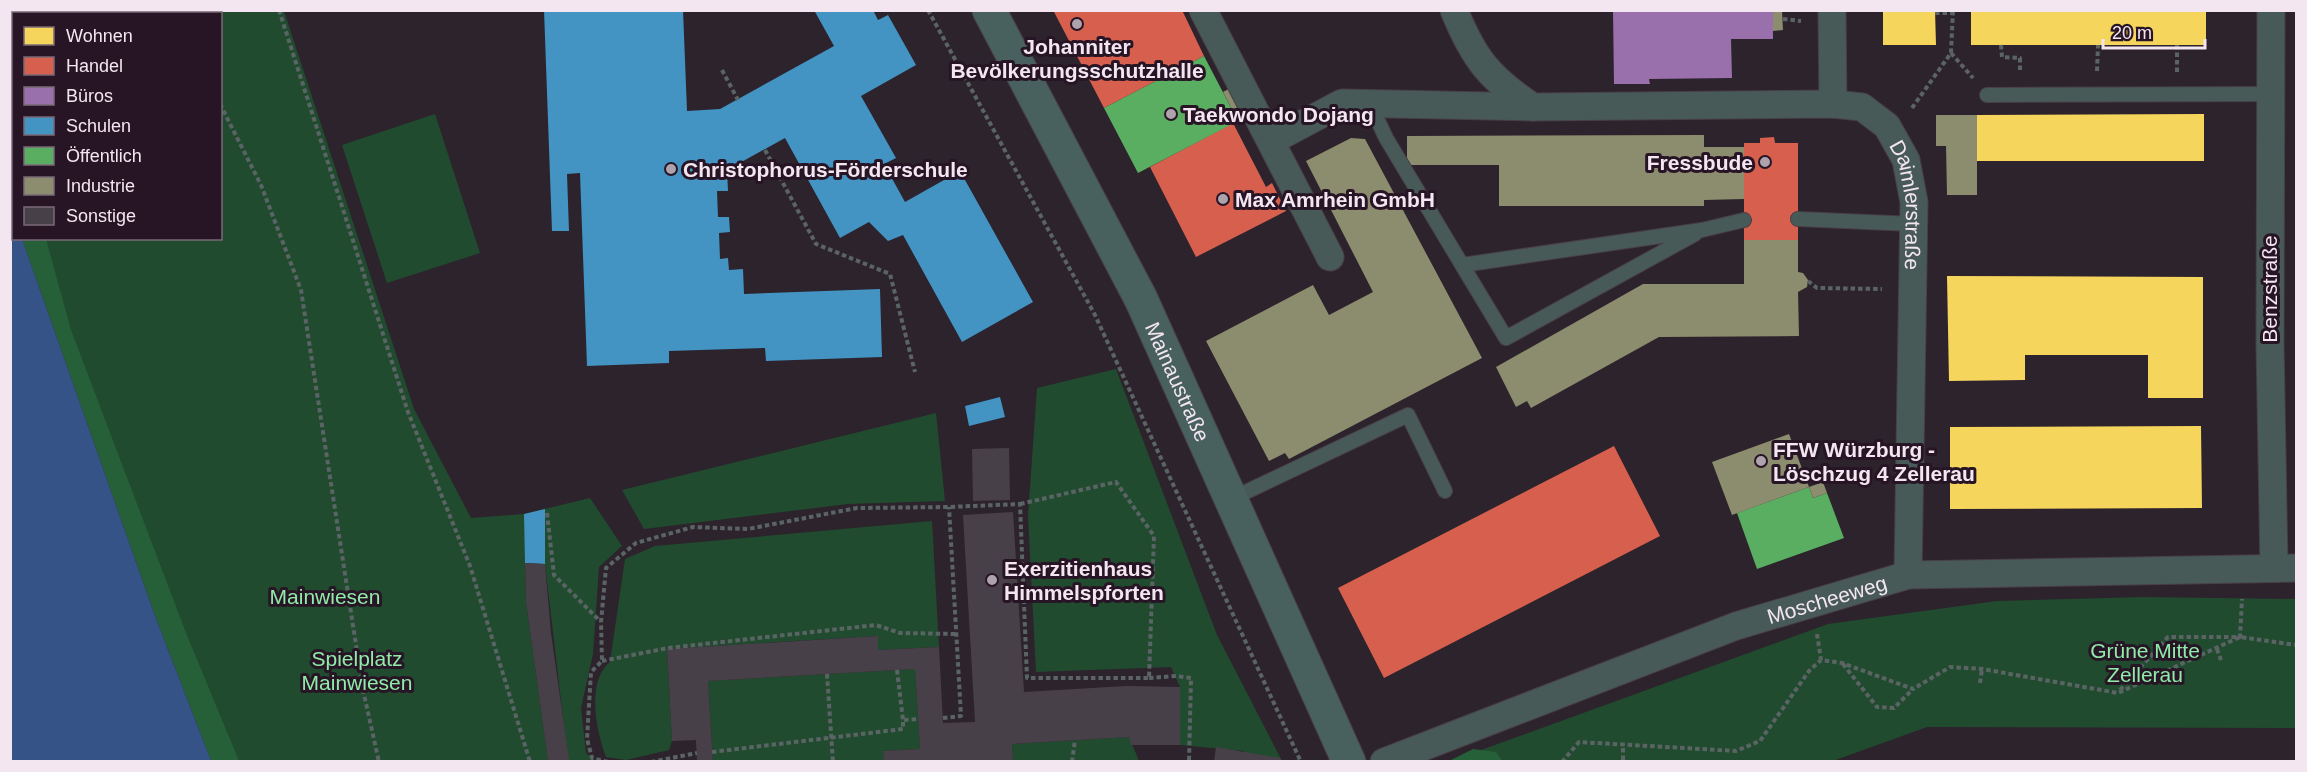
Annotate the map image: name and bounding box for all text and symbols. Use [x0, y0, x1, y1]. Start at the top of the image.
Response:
legend [12, 12, 222, 240]
scale bar [2103, 12, 2205, 50]
marker: Johanniter Bevölkerungsschutzhalle [1070, 17, 1084, 31]
text: 20 m [2112, 23, 2152, 43]
text: Wohnen [66, 26, 133, 46]
place label: Johanniter Bevölkerungsschutzhalle [950, 35, 1204, 82]
text: Handel [66, 56, 123, 76]
text: Büros [66, 86, 113, 106]
place label: Taekwondo Dojang [1183, 103, 1374, 126]
marker: Taekwondo Dojang [1164, 107, 1178, 121]
text: Schulen [66, 116, 131, 136]
street label: Daimlerstraße [1886, 136, 1926, 270]
text: Öffentlich [66, 146, 142, 166]
place label: Fressbude [1647, 151, 1753, 174]
marker: Fressbude [1758, 155, 1772, 169]
place label: Christophorus-Förderschule [683, 158, 968, 181]
marker: Christophorus-Förderschule [664, 162, 678, 176]
text: Industrie [66, 176, 135, 196]
place label: Max Amrhein GmbH [1235, 188, 1435, 211]
marker: Max Amrhein GmbH [1216, 192, 1230, 206]
text: Sonstige [66, 206, 136, 226]
street label: Benzstraße [2258, 235, 2281, 343]
street label: Mainaustraße [1141, 318, 1215, 445]
place label: FFW Würzburg - Löschzug 4 Zellerau [1773, 438, 1975, 485]
marker: FFW Würzburg - Löschzug 4 Zellerau [1754, 454, 1768, 468]
place label: Exerzitienhaus Himmelspforten [1004, 557, 1164, 604]
street label: Moscheeweg [1764, 570, 1889, 628]
marker: Exerzitienhaus Himmelspforten [985, 573, 999, 587]
park label: Mainwiesen [270, 585, 380, 608]
park label: Grüne Mitte Zellerau [2090, 639, 2200, 686]
park label: Spielplatz Mainwiesen [302, 647, 412, 694]

